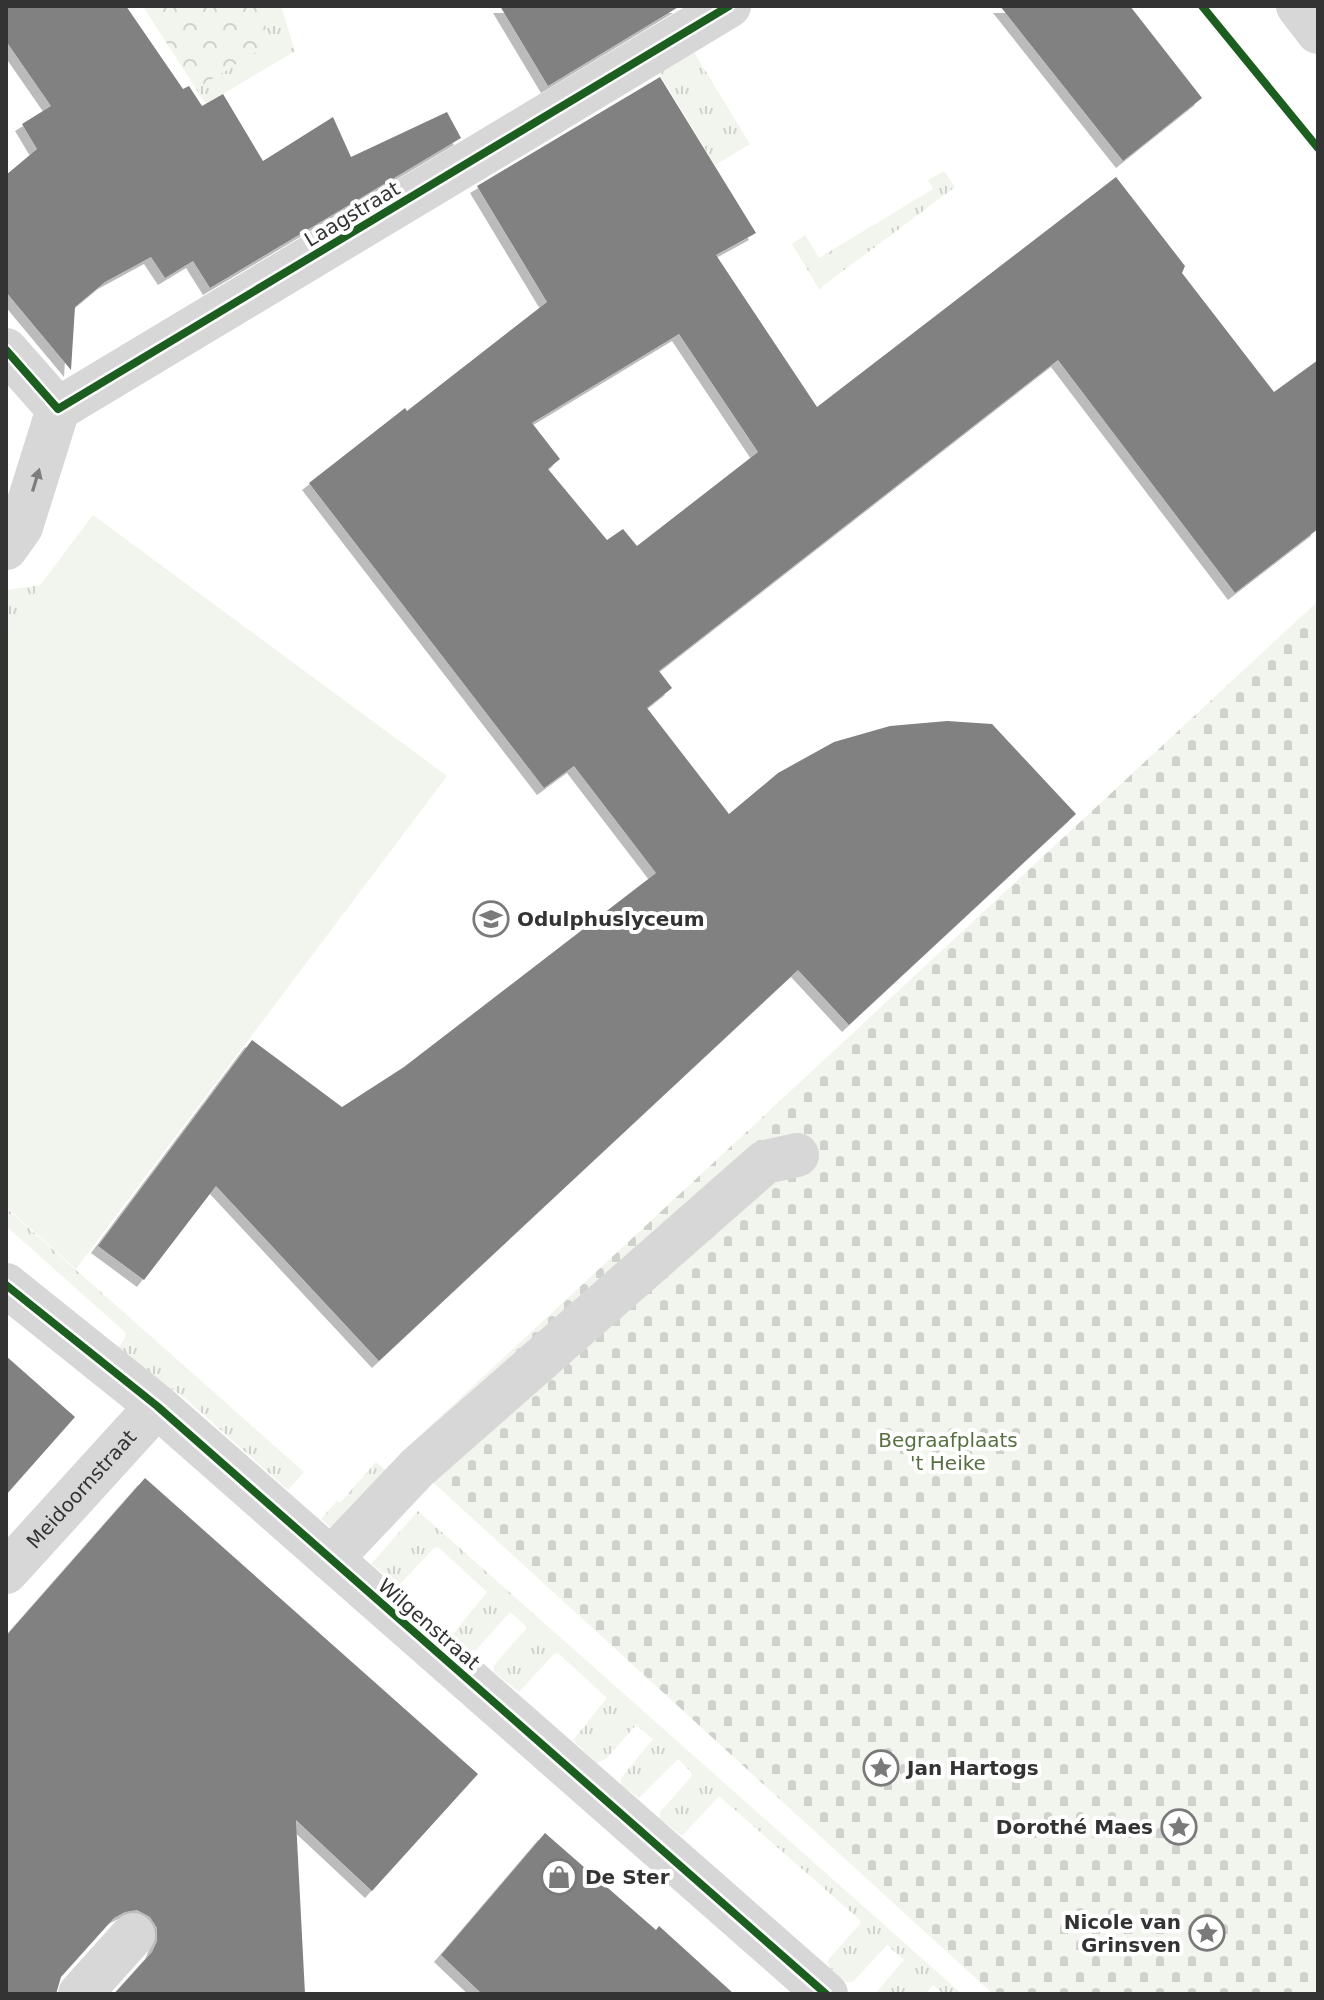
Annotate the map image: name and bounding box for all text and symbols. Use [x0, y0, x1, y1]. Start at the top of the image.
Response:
street label: Laagstraat [300, 176, 404, 252]
one-way arrow [30, 468, 43, 492]
school or university icon: Odulphuslyceum [472, 900, 510, 938]
place label: Odulphuslyceum [517, 907, 705, 931]
street label: Meidoornstraat [21, 1425, 141, 1553]
park label: Begraafplaats 't Heike [878, 1428, 1018, 1475]
street label: Wilgenstraat [373, 1573, 485, 1675]
place icon: Jan Hartogs [862, 1749, 900, 1787]
place label: Jan Hartogs [905, 1756, 1039, 1780]
place icon: Dorothé Maes [1160, 1808, 1198, 1846]
place label: Dorothé Maes [996, 1815, 1153, 1839]
shop icon: De Ster [540, 1858, 578, 1896]
place label: De Ster [585, 1865, 670, 1889]
place label: Nicole van Grinsven [1064, 1910, 1181, 1957]
place icon: Nicole van Grinsven [1188, 1914, 1226, 1952]

